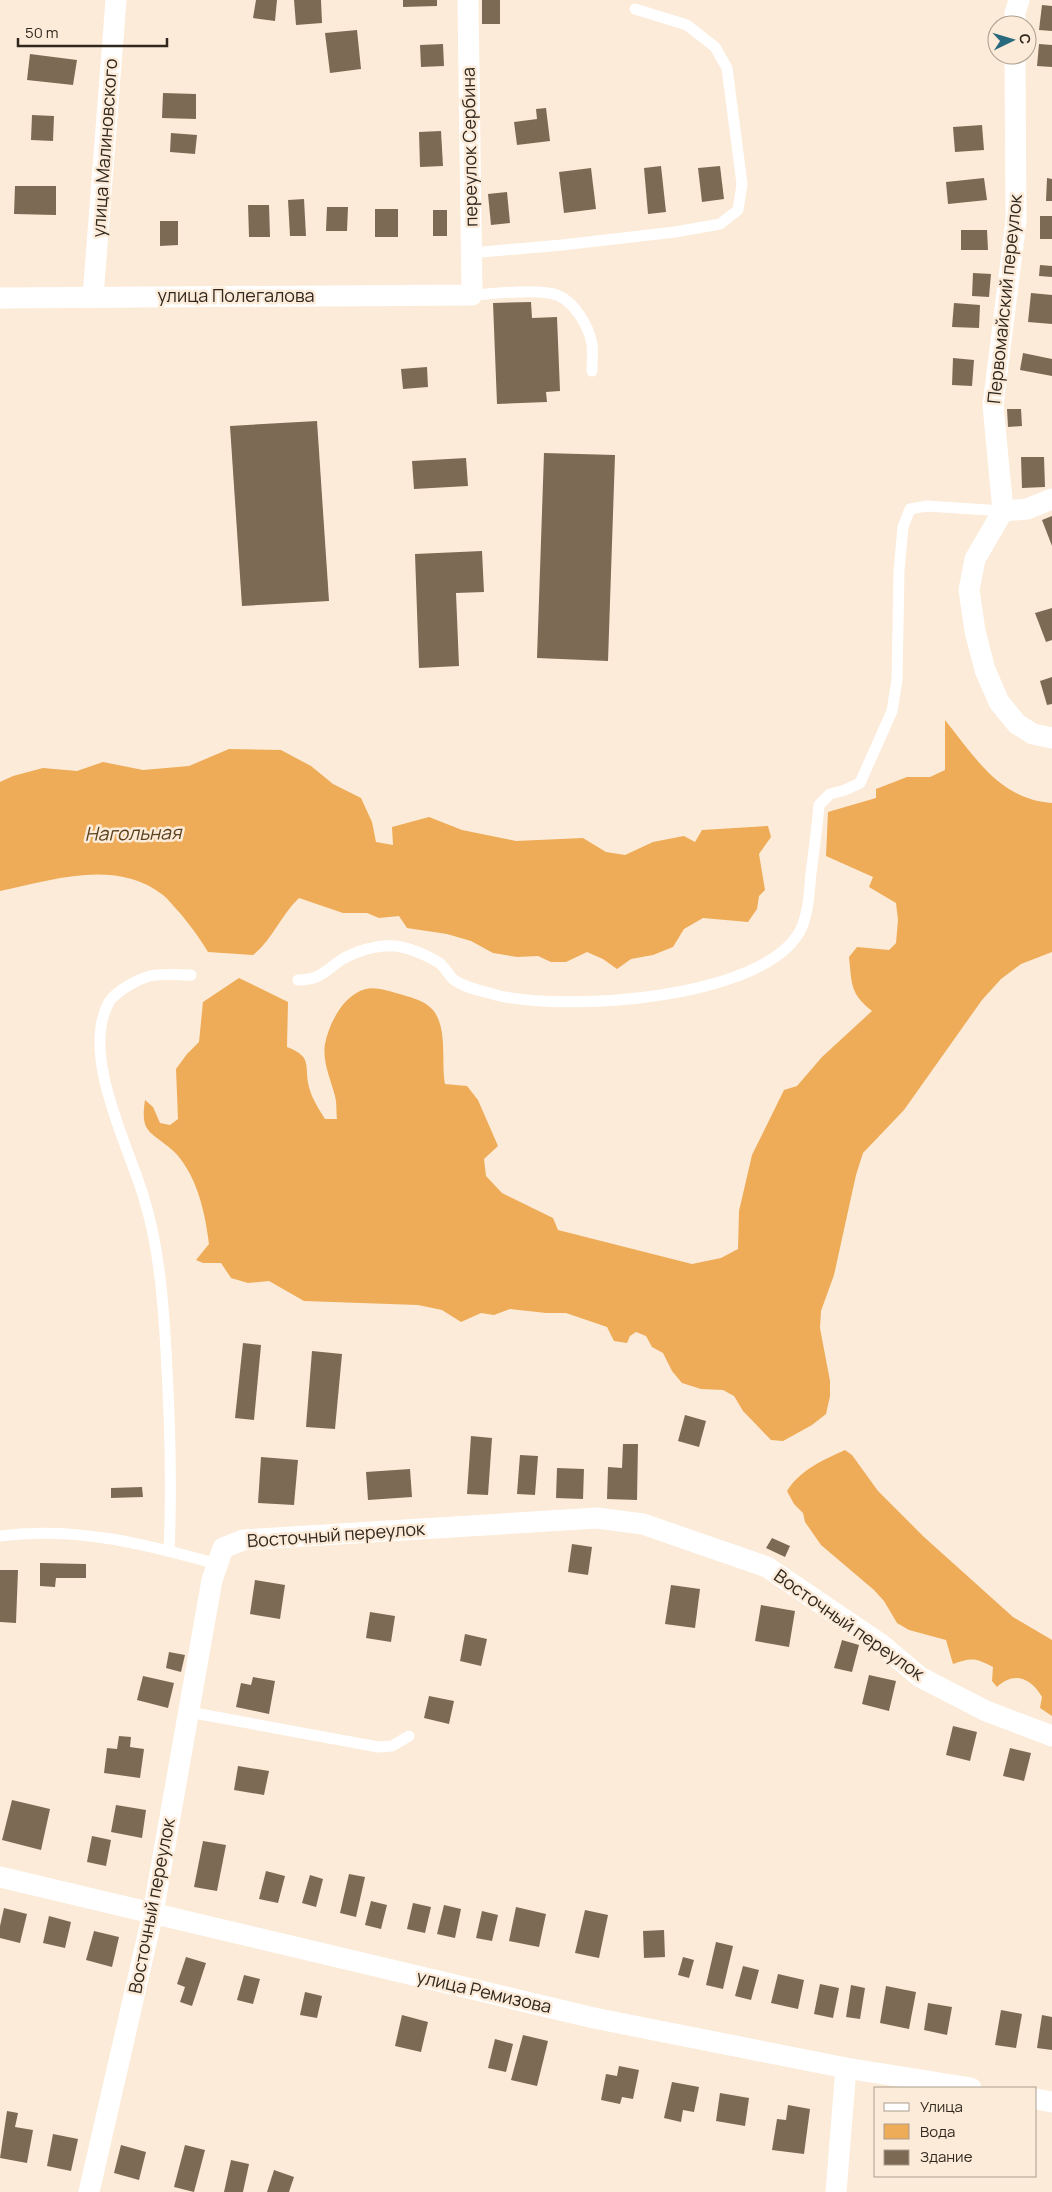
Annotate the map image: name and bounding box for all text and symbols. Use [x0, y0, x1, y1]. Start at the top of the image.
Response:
scale bar [18, 15, 166, 47]
north arrow [987, 15, 1037, 65]
text: 50 m [25, 22, 59, 43]
text: С [1016, 33, 1035, 45]
street label: улица Малиновского [86, 58, 122, 238]
street label: переулок Сербина [456, 67, 482, 227]
street label: Первомайский переулок [981, 192, 1027, 405]
street label: улица Полегалова [157, 283, 315, 307]
water label: Нагольная [85, 819, 183, 847]
street label: Восточный переулок [246, 1516, 427, 1552]
street label: Восточный переулок [770, 1563, 930, 1686]
street label: Восточный переулок [122, 1815, 180, 1996]
street label: улица Ремизова [414, 1964, 554, 2018]
legend [874, 2087, 1037, 2177]
text: Улица [920, 2096, 963, 2117]
text: Вода [920, 2121, 955, 2142]
text: Здание [920, 2146, 973, 2167]

